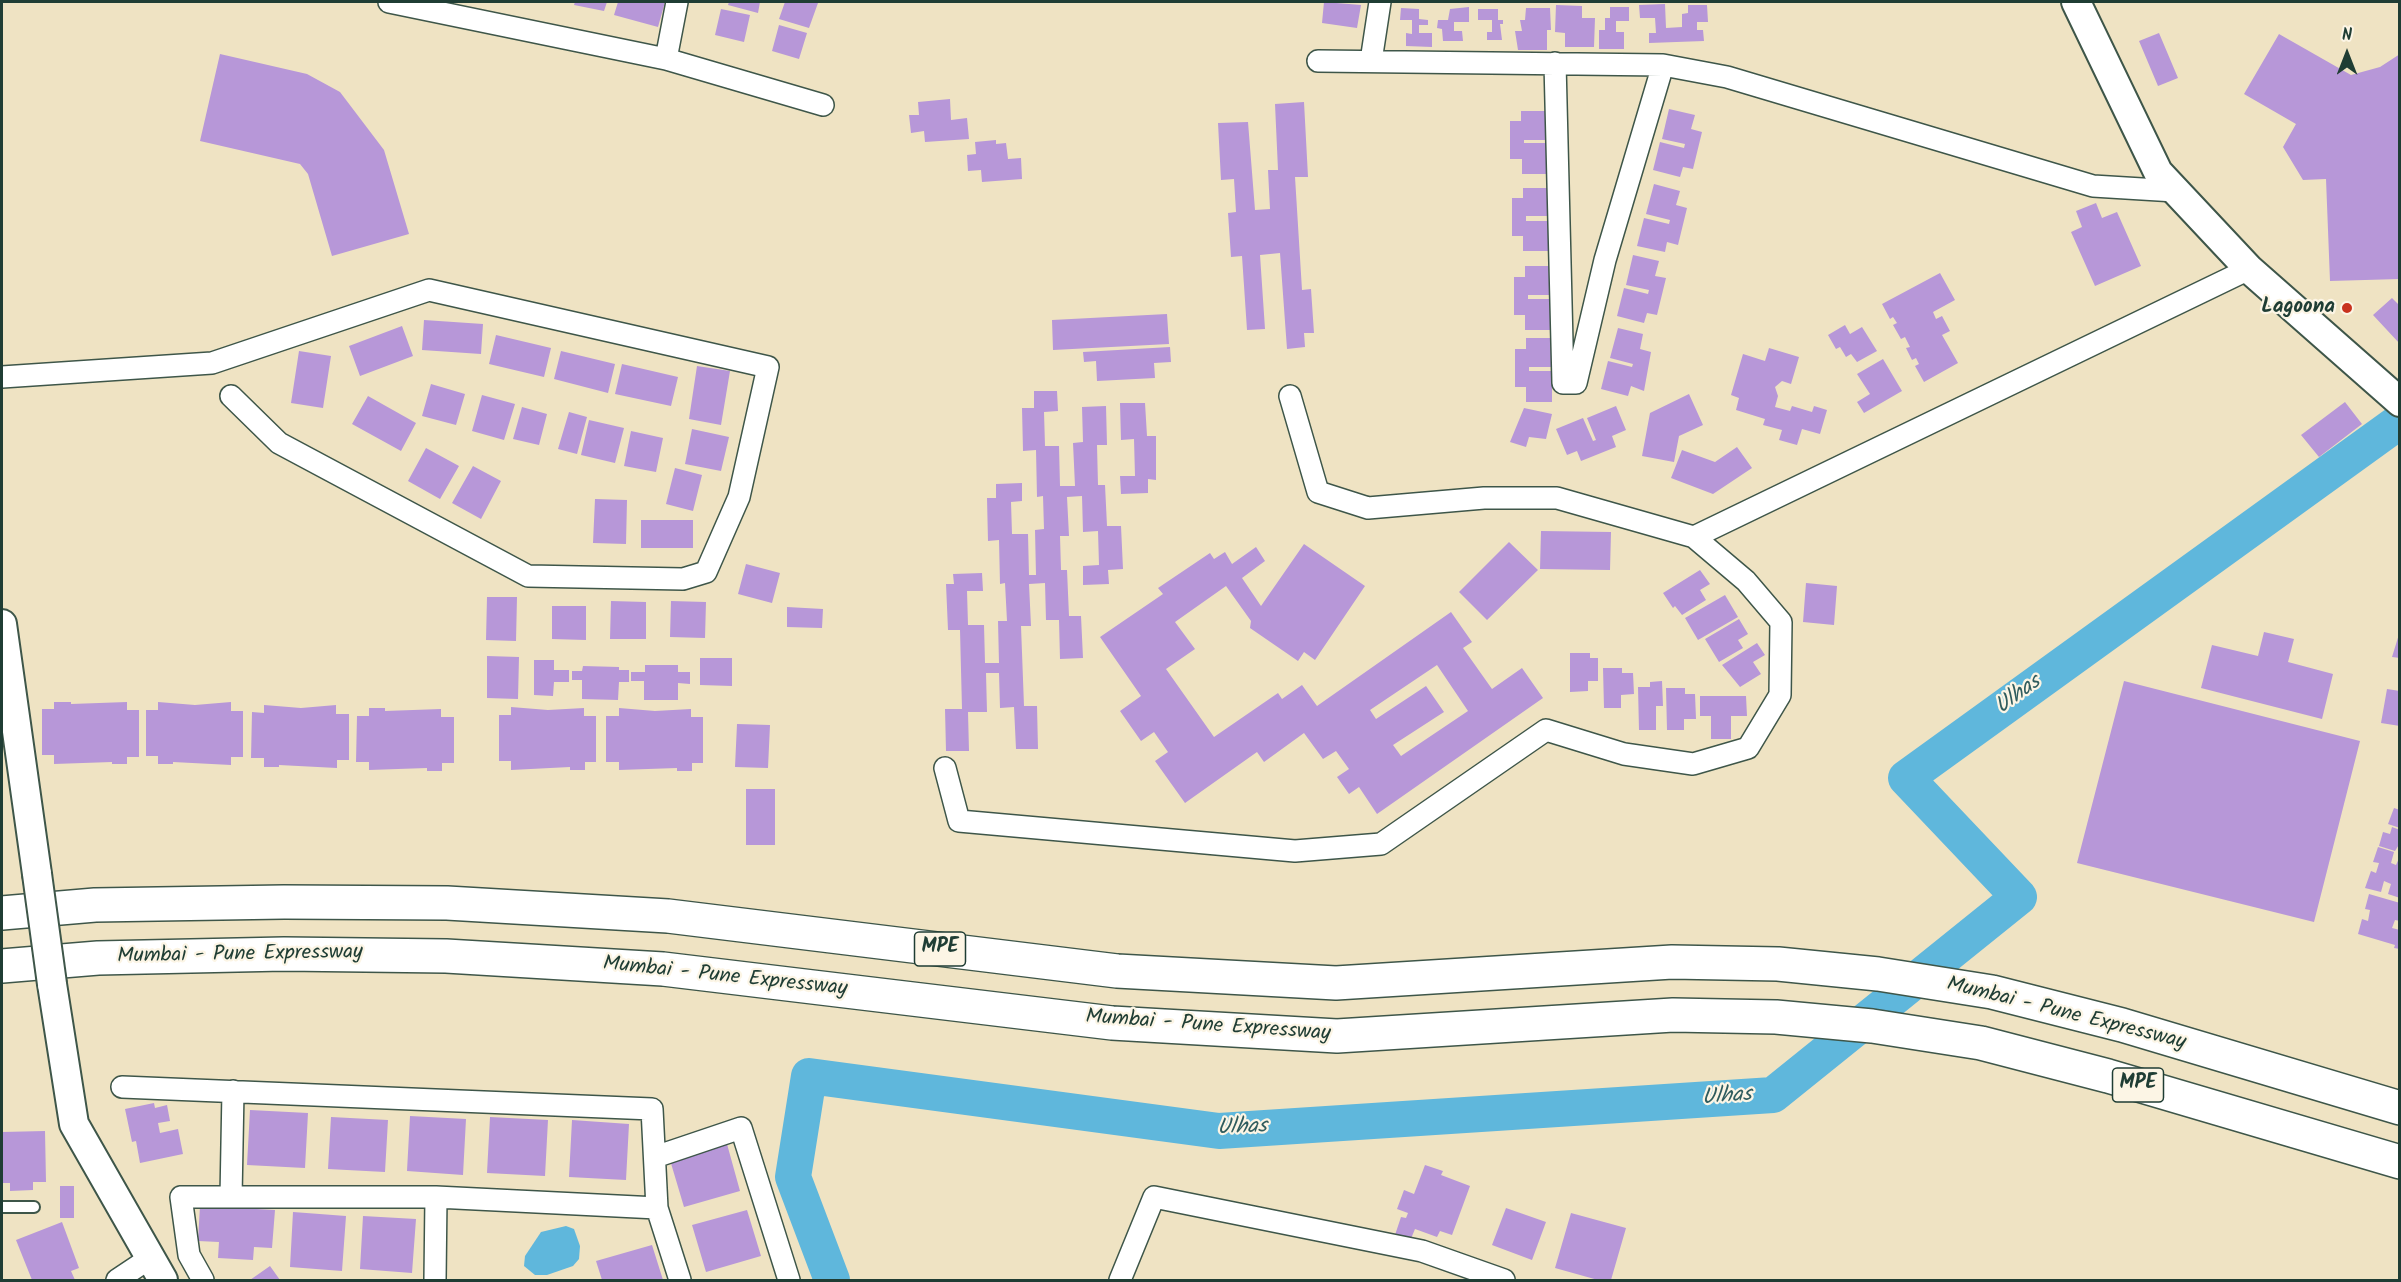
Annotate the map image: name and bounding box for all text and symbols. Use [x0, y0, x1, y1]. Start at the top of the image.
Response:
text: N [2342, 23, 2352, 48]
north arrow [2317, 24, 2377, 84]
place label: Lagoona [2261, 295, 2335, 321]
marker: Lagoona [2340, 301, 2354, 315]
water label: Ulhas [1991, 671, 2047, 721]
road number: MPE [914, 932, 966, 966]
street label: Mumbai - Pune Expressway [117, 941, 363, 971]
street label: Mumbai - Pune Expressway [601, 953, 849, 1003]
street label: Mumbai - Pune Expressway [1944, 973, 2188, 1057]
street label: Mumbai - Pune Expressway [1085, 1006, 1331, 1048]
road number: MPE [2112, 1068, 2164, 1102]
water label: Ulhas [1701, 1083, 1753, 1113]
water label: Ulhas [1217, 1115, 1267, 1143]

